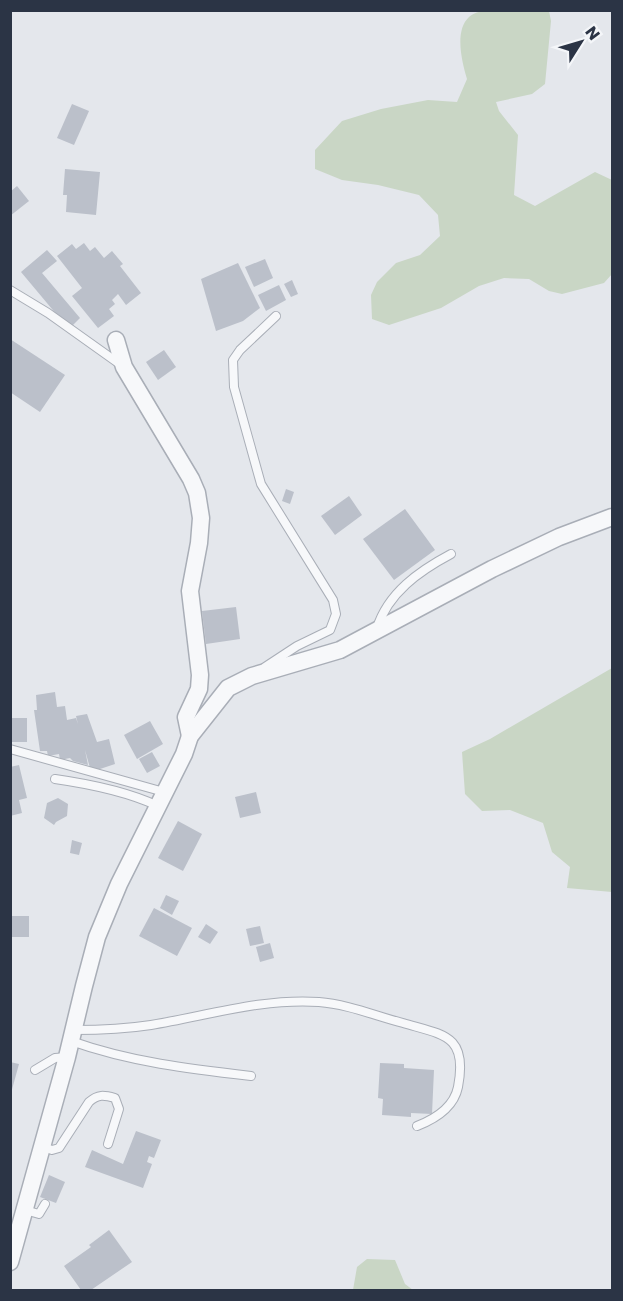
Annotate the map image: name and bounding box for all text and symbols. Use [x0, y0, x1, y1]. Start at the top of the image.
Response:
north arrow [551, 12, 611, 72]
text: N [580, 22, 605, 45]

